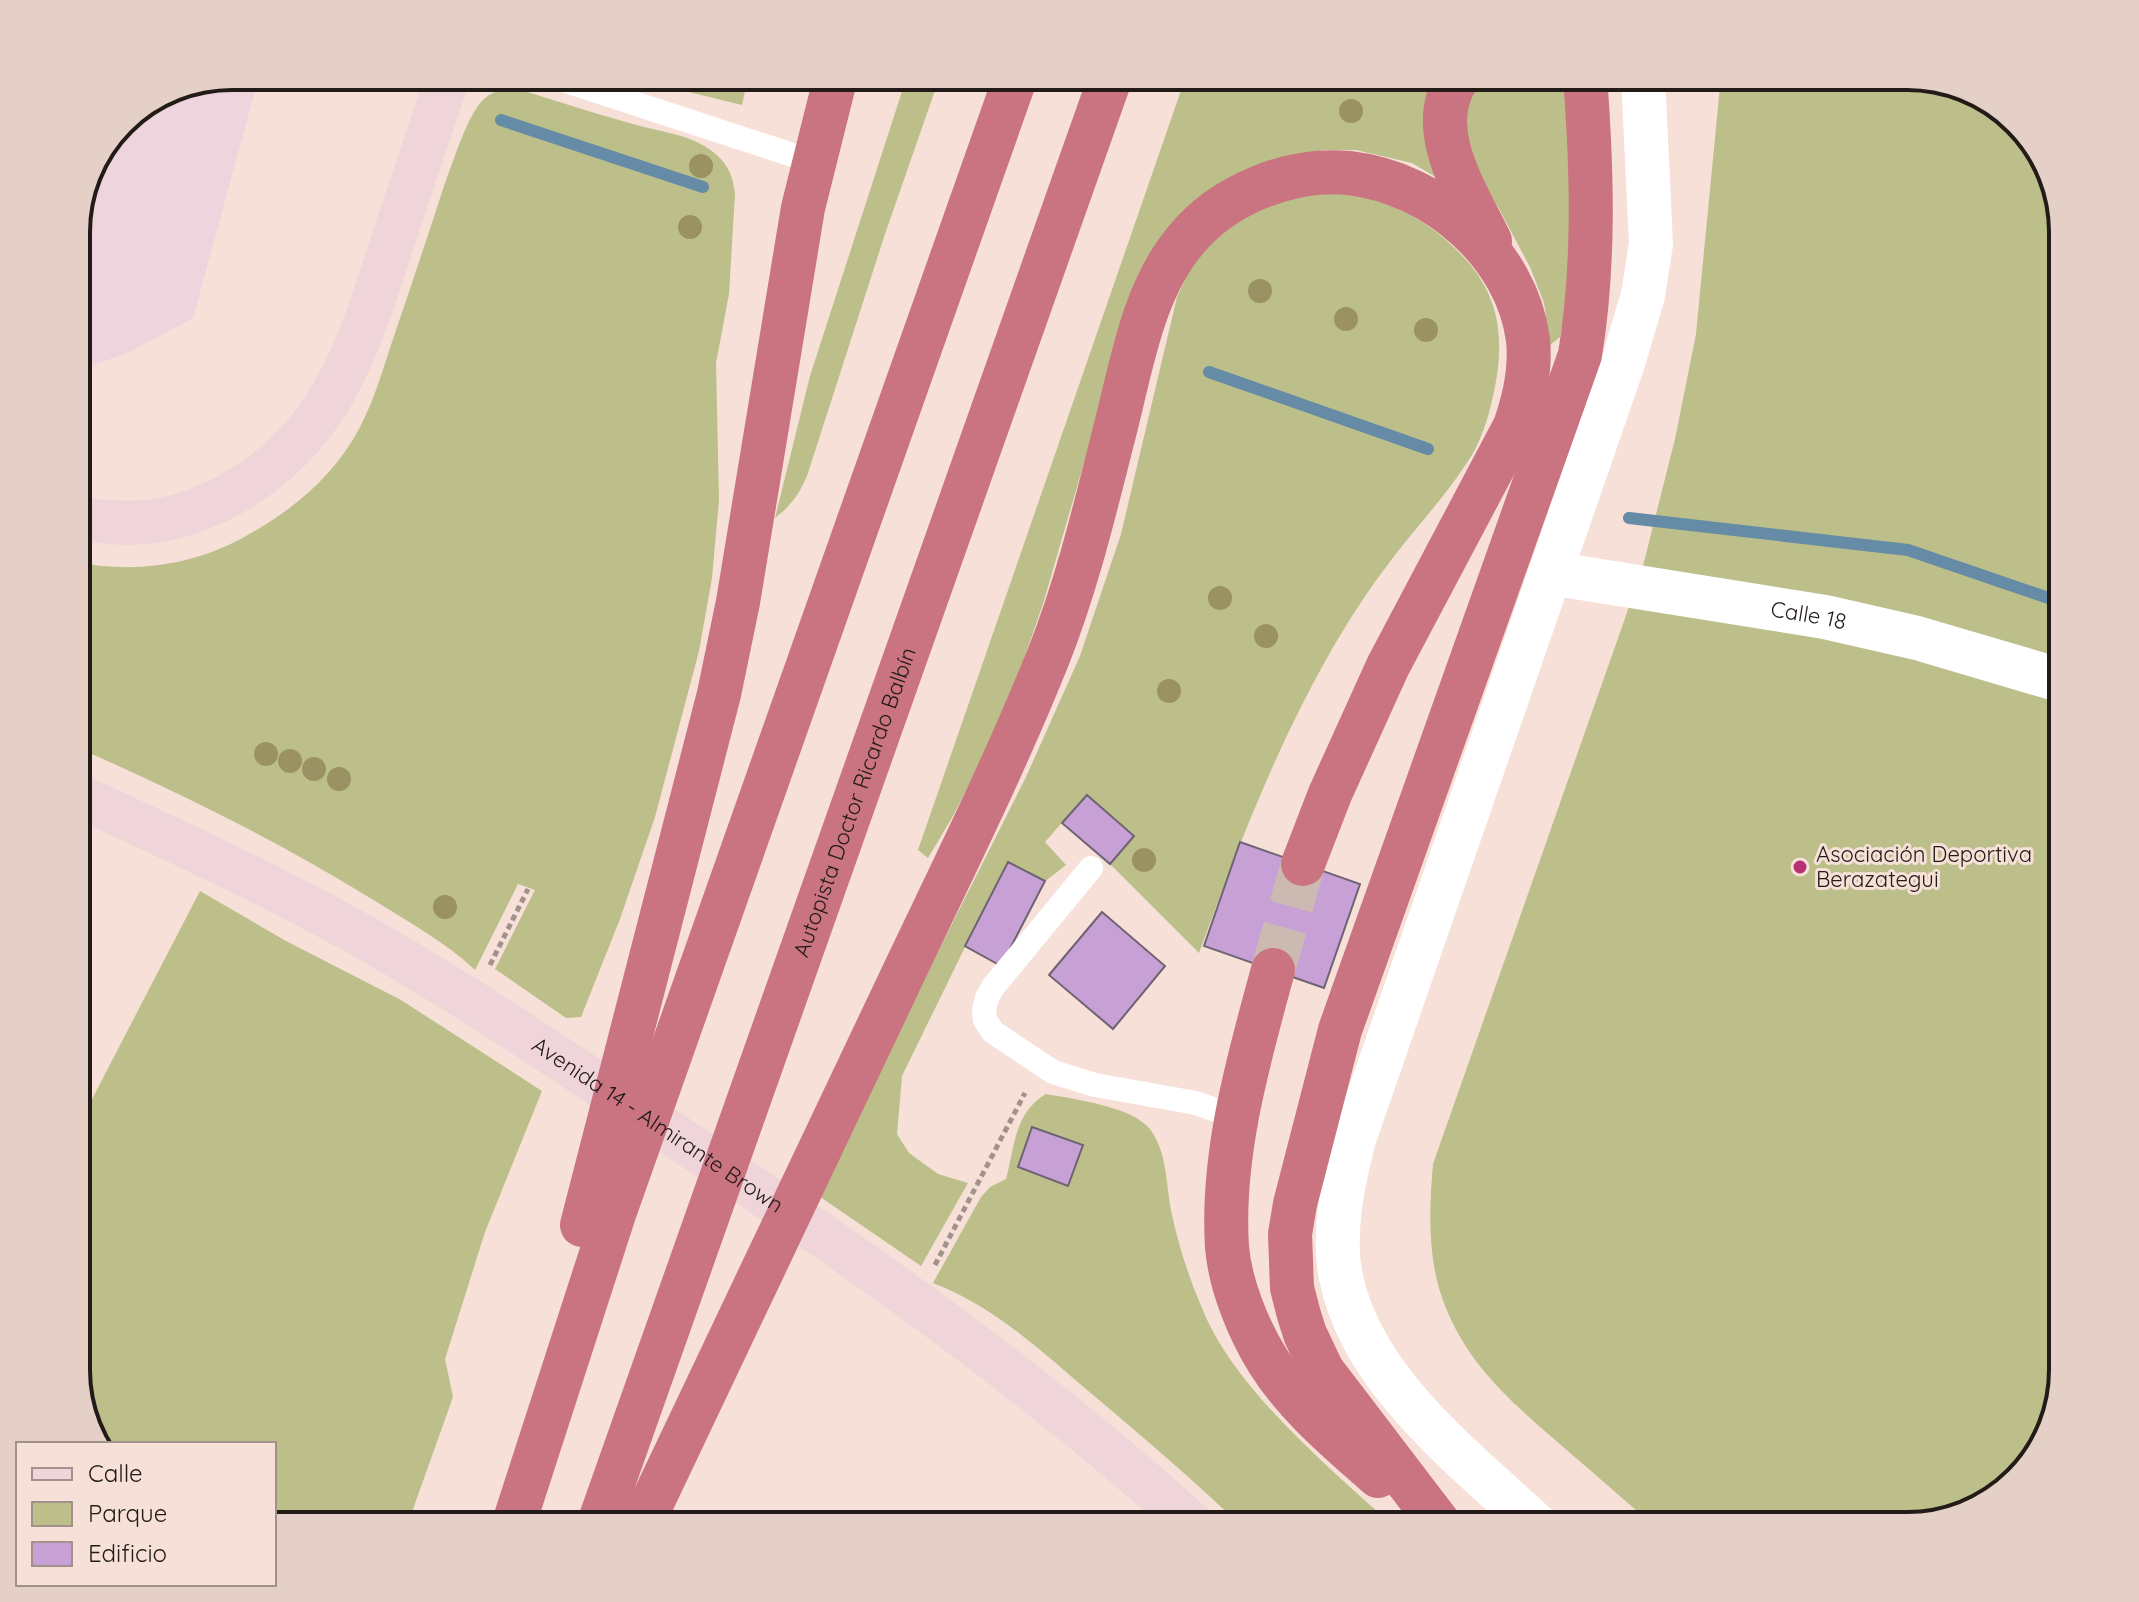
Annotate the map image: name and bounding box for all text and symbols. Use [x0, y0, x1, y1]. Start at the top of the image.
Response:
street label: Calle 18 [1769, 595, 1849, 635]
street label: Autopista Doctor Ricardo Balbín [786, 643, 922, 961]
place label: Asociación Deportiva Berazategui [1816, 840, 2032, 893]
marker: Asociación Deportiva Berazategui [1791, 858, 1809, 876]
street label: Avenida 14 - Almirante Brown [527, 1030, 789, 1219]
legend [16, 1442, 276, 1586]
text: Calle [88, 1458, 143, 1488]
text: Parque [88, 1498, 167, 1528]
text: Edificio [88, 1538, 167, 1568]

